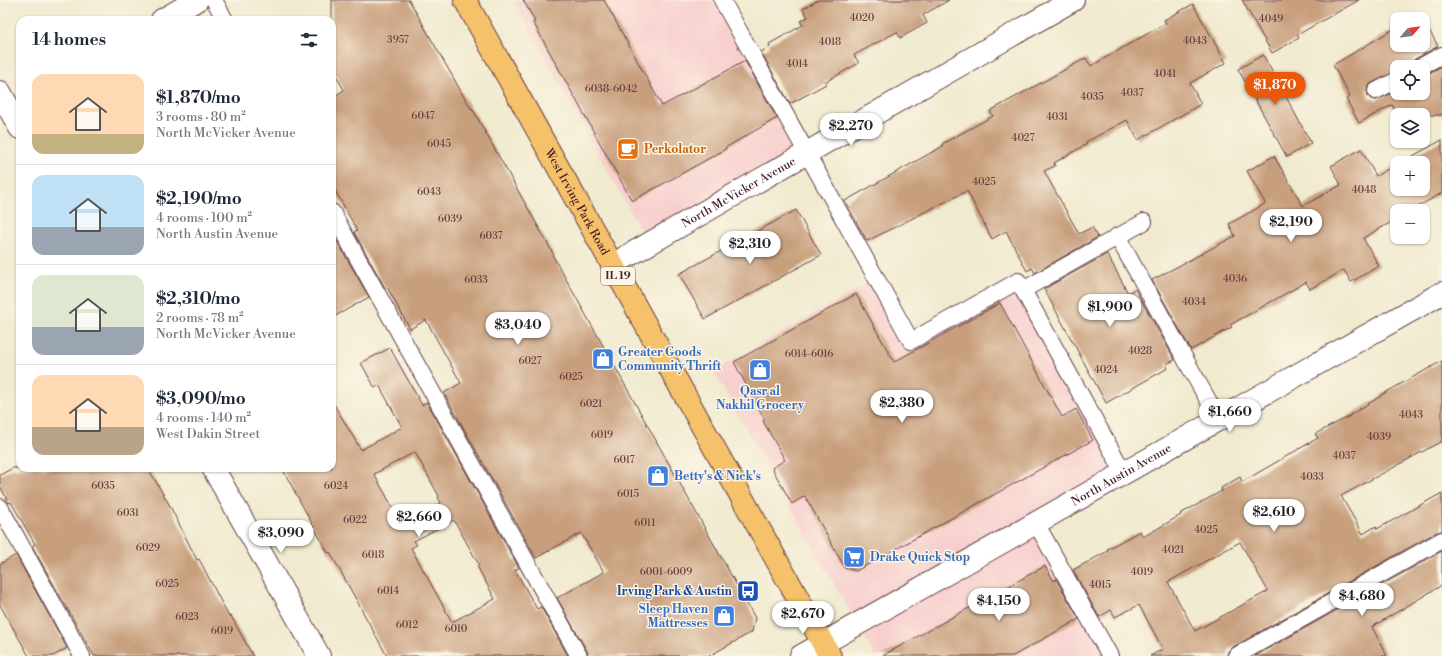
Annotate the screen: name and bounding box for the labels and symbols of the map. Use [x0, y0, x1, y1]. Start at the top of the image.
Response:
house number: 4020 [850, 12, 875, 24]
north arrow [1390, 12, 1430, 52]
house number: 4049 [1259, 13, 1283, 25]
house number: 3957 [387, 34, 409, 46]
house number: 4043 [1183, 35, 1207, 47]
house number: 4018 [819, 36, 841, 48]
house number: 4014 [786, 58, 808, 70]
house number: 4041 [1154, 68, 1177, 80]
pin: $1,870 [1242, 72, 1308, 106]
house number: 6038-6042 [585, 83, 638, 95]
house number: 4037 [1121, 87, 1143, 99]
house number: 4035 [1080, 91, 1104, 103]
house number: 6047 [411, 110, 435, 122]
house number: 4031 [1046, 111, 1069, 123]
pin: $2,270 [818, 113, 884, 147]
house number: 4027 [1011, 132, 1035, 144]
cafe icon: Perkolator [615, 136, 641, 162]
house number: 6045 [427, 138, 452, 150]
place label: Perkolator [644, 142, 706, 157]
street label: West Irving Park Road [541, 145, 613, 258]
street label: North McVicker Avenue [679, 154, 798, 231]
house number: 4025 [972, 176, 996, 188]
house number: 4048 [1352, 184, 1376, 196]
house number: 6043 [417, 186, 442, 198]
pin: $2,190 [1258, 209, 1324, 243]
house number: 6039 [438, 213, 462, 225]
house number: 6037 [479, 230, 503, 242]
pin: $2,310 [717, 231, 783, 265]
road number: IL 19 [601, 267, 635, 285]
house number: 4036 [1223, 273, 1247, 285]
house number: 6033 [464, 274, 488, 286]
pin: $1,900 [1077, 294, 1143, 328]
house number: 4034 [1182, 296, 1206, 308]
pin: $3,040 [485, 312, 551, 346]
place label: Greater Goods Community Thrift [618, 345, 722, 374]
house number: 4028 [1128, 345, 1152, 357]
shop icon: Greater Goods Community Thrift [590, 346, 616, 372]
house number: 6014-6016 [785, 348, 833, 360]
house number: 6027 [518, 355, 542, 367]
shop icon: Qasr al Nakhil Grocery [747, 357, 773, 383]
house number: 4024 [1094, 364, 1118, 376]
house number: 6025 [559, 371, 583, 383]
place label: Qasr al Nakhil Grocery [716, 384, 805, 413]
pin: $2,380 [869, 390, 935, 424]
house number: 6021 [580, 398, 603, 410]
pin: $1,660 [1197, 399, 1263, 433]
house number: 4043 [1399, 409, 1423, 421]
house number: 6019 [591, 429, 613, 441]
house number: 4039 [1367, 431, 1391, 443]
street label: North Austin Avenue [1068, 440, 1174, 509]
house number: 4037 [1333, 450, 1355, 462]
house number: 6017 [613, 454, 635, 466]
shop icon: Betty's & Nick's [645, 463, 671, 489]
place label: Betty's & Nick's [674, 469, 761, 484]
house number: 4033 [1300, 471, 1324, 483]
house number: 6035 [91, 480, 115, 492]
house number: 6024 [324, 480, 348, 492]
house number: 6015 [617, 488, 640, 500]
pin: $2,610 [1241, 499, 1307, 533]
pin: $2,660 [386, 504, 452, 538]
house number: 6031 [117, 507, 140, 519]
house number: 6022 [343, 514, 367, 526]
house number: 6011 [634, 517, 656, 529]
pin: $3,090 [248, 520, 314, 554]
house number: 4025 [1194, 524, 1218, 536]
house number: 6029 [136, 542, 160, 554]
supermarket icon: Drake Quick Stop [841, 544, 867, 570]
house number: 4021 [1162, 544, 1185, 556]
house number: 6018 [362, 549, 384, 561]
place label: Drake Quick Stop [870, 550, 971, 565]
house number: 6001-6009 [640, 566, 692, 578]
house number: 4019 [1131, 566, 1153, 578]
house number: 6025 [155, 578, 179, 590]
bus stop icon: Irving Park & Austin [735, 578, 761, 604]
house number: 4015 [1089, 579, 1112, 591]
pin: $4,680 [1329, 583, 1395, 617]
place label: Irving Park & Austin [617, 584, 733, 599]
house number: 6014 [377, 585, 399, 597]
pin: $4,150 [966, 588, 1032, 622]
pin: $2,670 [770, 601, 836, 635]
place label: Sleep Haven Mattresses [639, 602, 709, 631]
shop icon: Sleep Haven Mattresses [711, 603, 737, 629]
house number: 6023 [175, 611, 199, 623]
house number: 6012 [396, 619, 419, 631]
house number: 6010 [445, 623, 468, 635]
house number: 6019 [211, 625, 233, 637]

